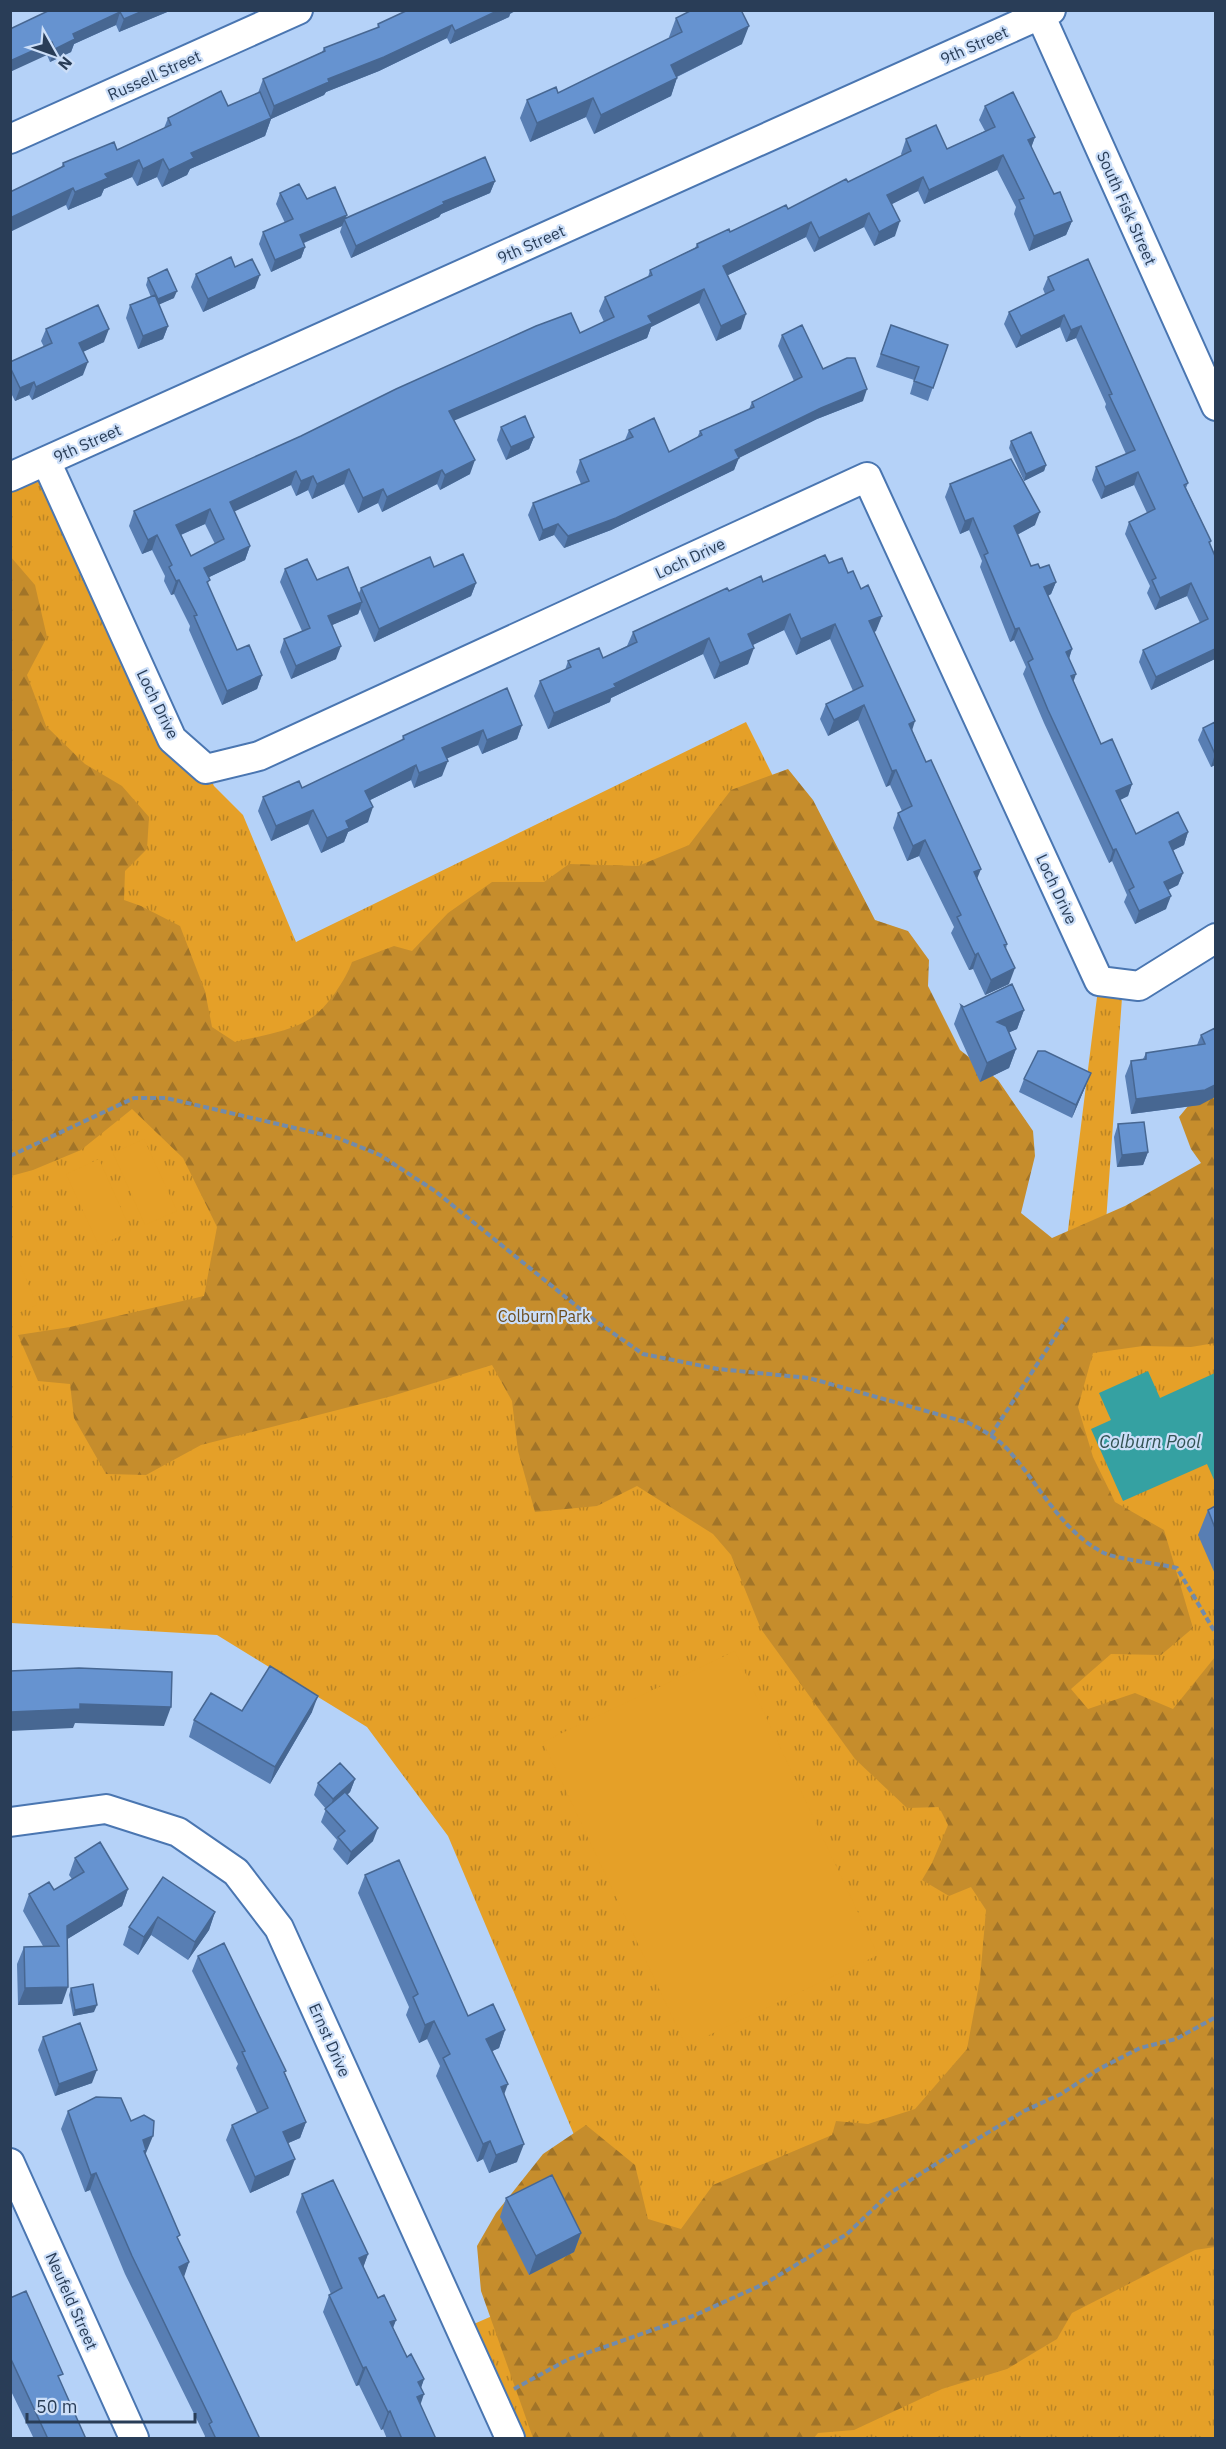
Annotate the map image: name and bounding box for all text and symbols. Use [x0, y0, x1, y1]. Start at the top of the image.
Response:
street label: 9th Street [937, 21, 1011, 69]
north arrow [24, 24, 84, 84]
street label: Russell Street [104, 46, 204, 104]
text: N [54, 53, 77, 75]
street label: South Fisk Street [1093, 148, 1161, 268]
street label: 9th Street [494, 220, 568, 268]
street label: 9th Street [50, 419, 124, 467]
street label: Loch Drive [652, 533, 728, 583]
street label: Loch Drive [133, 666, 183, 742]
street label: Loch Drive [1032, 851, 1082, 927]
park label: Colburn Park [498, 1306, 591, 1326]
water label: Colburn Pool [1099, 1430, 1201, 1453]
street label: Ernst Drive [305, 2000, 355, 2080]
street label: Neufeld Street [42, 2249, 102, 2353]
scale bar [27, 2386, 195, 2424]
text: 50 m [36, 2395, 78, 2418]

